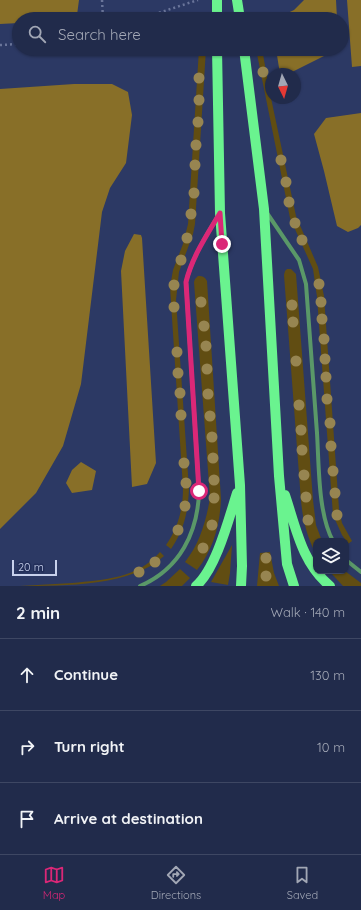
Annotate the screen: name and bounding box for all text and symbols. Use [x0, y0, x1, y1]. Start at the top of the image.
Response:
search box [12, 12, 349, 56]
icon: search [26, 23, 48, 45]
text: Search here [58, 25, 141, 44]
north arrow [265, 68, 301, 104]
route end [213, 235, 231, 253]
route start [190, 482, 208, 500]
map controls [313, 538, 349, 574]
button: layers [313, 538, 349, 574]
scale bar [12, 558, 57, 577]
text: 20 m [18, 560, 44, 574]
text: 2 min [16, 602, 60, 623]
text: Walk · 140 m [270, 604, 345, 620]
icon: ahead [16, 664, 38, 686]
text: Continue [54, 665, 118, 684]
text: 130 m [310, 667, 345, 683]
icon: right [16, 736, 38, 758]
text: Turn right [54, 737, 125, 756]
text: 10 m [317, 739, 345, 755]
icon: arrive [16, 808, 38, 830]
text: Arrive at destination [54, 809, 203, 828]
tab: Map [43, 864, 65, 902]
tab: Directions [151, 864, 201, 902]
tab: Saved [287, 864, 318, 902]

